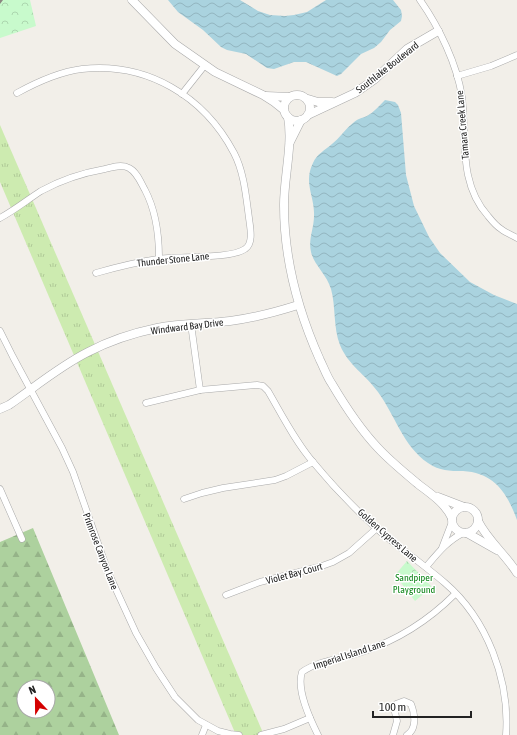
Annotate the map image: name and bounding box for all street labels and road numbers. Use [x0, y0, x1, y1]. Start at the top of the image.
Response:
street label: Southlake Boulevard [354, 39, 421, 95]
street label: Tamara Creek Lane [454, 90, 471, 160]
street label: Thunder Stone Lane [136, 250, 210, 269]
street label: Windward Bay Drive [150, 317, 224, 336]
street label: Golden Cypress Lane [356, 507, 420, 565]
street label: Primrose Canyon Lane [81, 511, 120, 592]
street label: Violet Bay Court [265, 561, 324, 586]
street label: Imperial Island Lane [312, 637, 387, 671]

